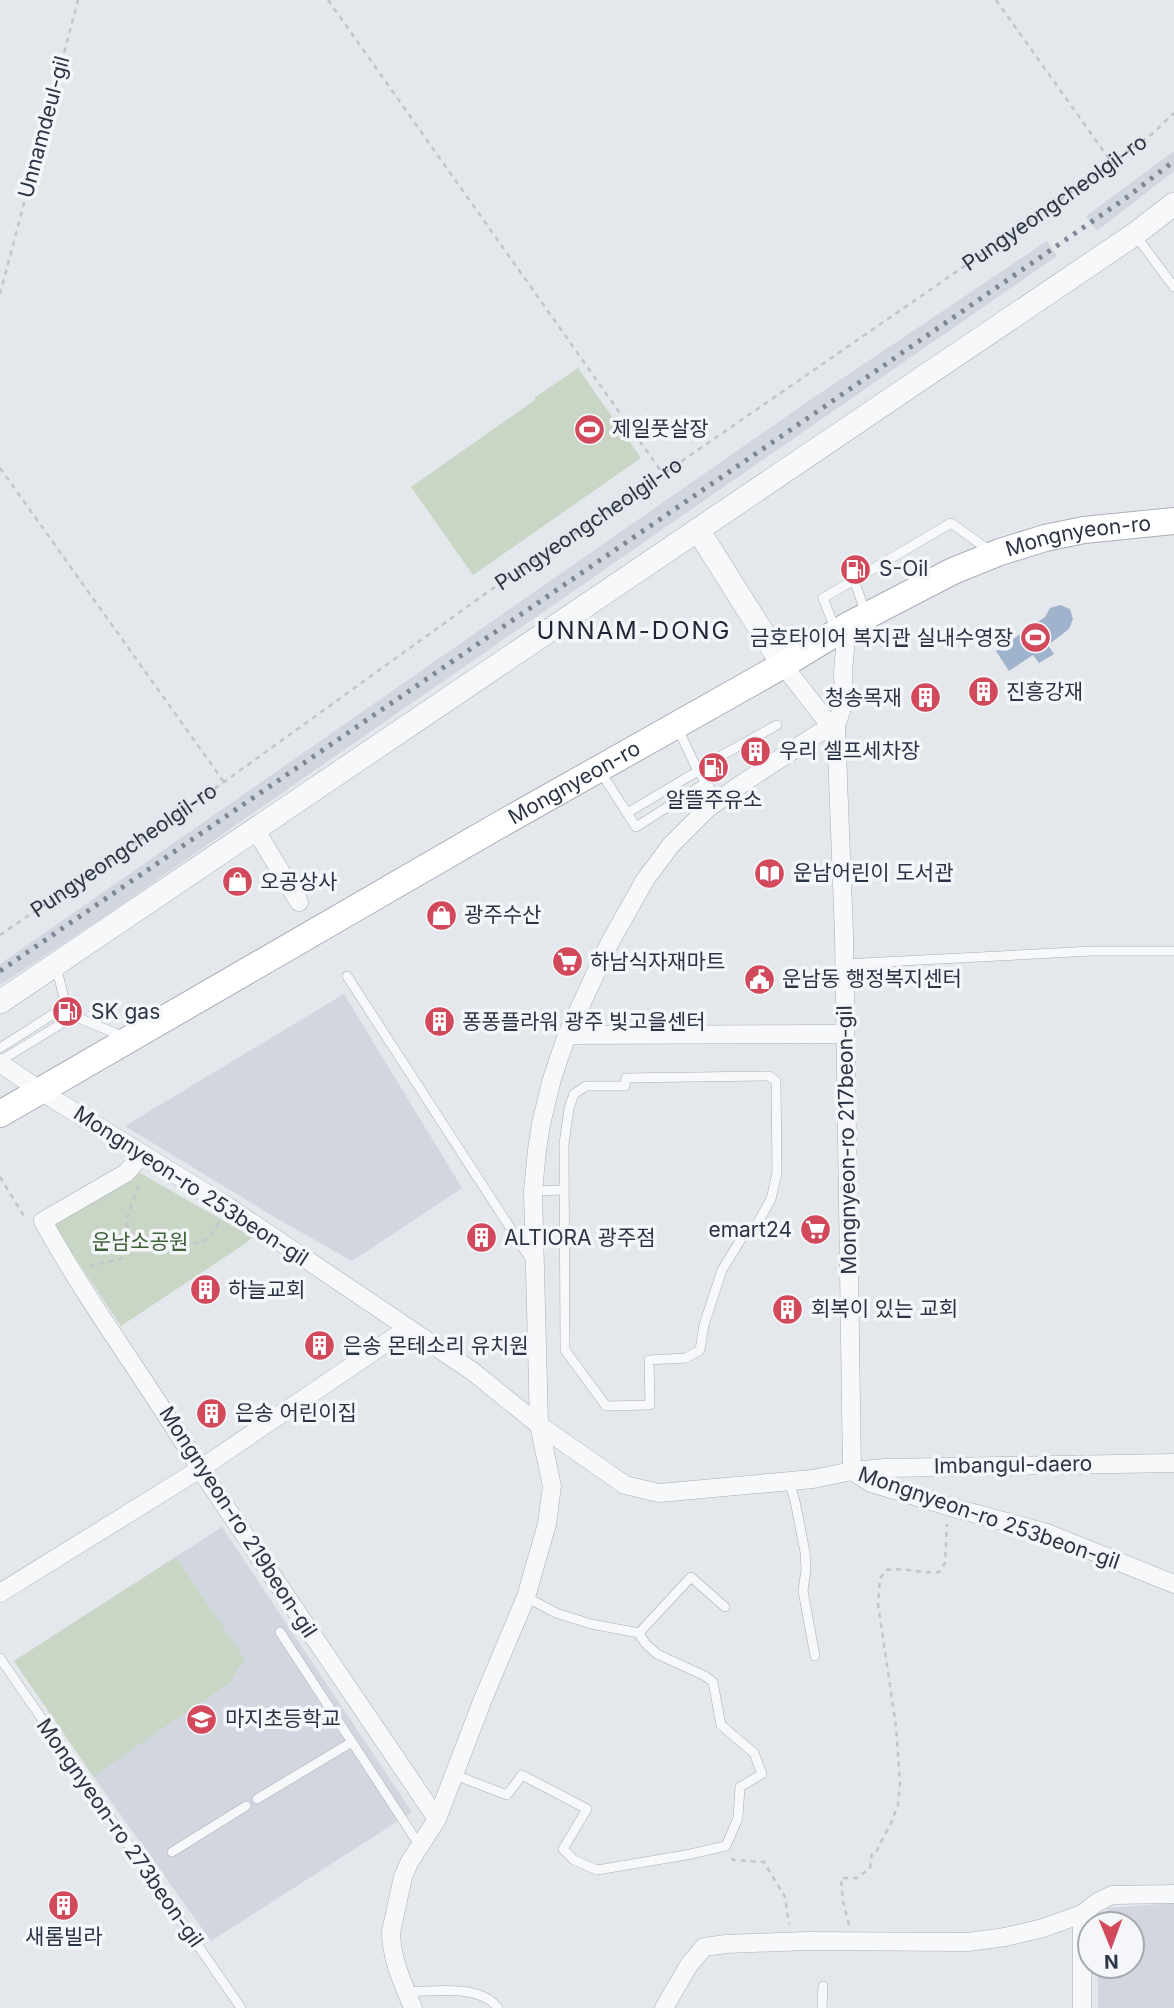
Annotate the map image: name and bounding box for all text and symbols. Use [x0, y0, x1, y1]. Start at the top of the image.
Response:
street label: Unnamdeul-gil [13, 53, 74, 201]
street label: Pungyeongcheolgil-ro [957, 129, 1152, 276]
sports icon: 제일풋살장 [572, 412, 606, 446]
place label: 제일풋살장 [612, 416, 709, 441]
street label: Pungyeongcheolgil-ro [490, 452, 687, 595]
street label: Mongnyeon-ro [1002, 510, 1152, 562]
fuel station icon: S-Oil [839, 552, 873, 586]
place label: S-Oil [879, 556, 928, 581]
district label: UNNAM-DONG [537, 616, 731, 645]
sports icon: 금호타이어 복지관 실내수영장 [1019, 621, 1053, 655]
place label: 금호타이어 복지관 실내수영장 [750, 625, 1013, 650]
building icon: 진흥강재 [966, 675, 1000, 709]
place label: 진흥강재 [1006, 679, 1083, 704]
building icon: 청송목재 [908, 681, 942, 715]
place label: 청송목재 [825, 685, 902, 710]
building icon: 우리 셀프세차장 [739, 734, 773, 768]
street label: Mongnyeon-ro [504, 735, 644, 829]
place label: 우리 셀프세차장 [779, 738, 920, 763]
fuel station icon: 알뜰주유소 [697, 751, 731, 785]
street label: Pungyeongcheolgil-ro [26, 778, 221, 922]
place label: 알뜰주유소 [666, 787, 762, 812]
library icon: 운남어린이 도서관 [753, 856, 787, 890]
place label: 운남어린이 도서관 [793, 860, 953, 885]
shop icon: 오공상사 [220, 865, 254, 899]
place label: 오공상사 [260, 869, 337, 894]
shop icon: 광주수산 [424, 898, 458, 932]
place label: 광주수산 [464, 902, 541, 927]
supermarket icon: 하남식자재마트 [550, 945, 584, 979]
place label: 하남식자재마트 [590, 949, 725, 974]
public building icon: 운남동 행정복지센터 [742, 962, 776, 996]
place label: 운남동 행정복지센터 [782, 966, 962, 991]
fuel station icon: SK gas [51, 995, 85, 1029]
place label: SK gas [91, 999, 160, 1024]
building icon: 퐁퐁플라워 광주 빛고을센터 [422, 1005, 456, 1039]
street label: Mongnyeon-ro 217beon-gil [832, 1005, 861, 1275]
place label: 퐁퐁플라워 광주 빛고을센터 [462, 1009, 706, 1034]
street label: Mongnyeon-ro 253beon-gil [69, 1100, 313, 1271]
supermarket icon: emart24 [798, 1213, 832, 1247]
place label: emart24 [708, 1217, 792, 1242]
building icon: ALTIORA 광주점 [464, 1221, 498, 1255]
place label: ALTIORA 광주점 [504, 1225, 655, 1250]
park label: 운남소공원 [92, 1229, 188, 1254]
building icon: 하늘교회 [188, 1273, 222, 1307]
place label: 하늘교회 [228, 1277, 305, 1302]
building icon: 회복이 있는 교회 [771, 1292, 805, 1326]
place label: 회복이 있는 교회 [811, 1296, 958, 1321]
building icon: 은송 몬테소리 유치원 [303, 1329, 337, 1363]
place label: 은송 몬테소리 유치원 [343, 1333, 529, 1358]
building icon: 은송 어린이집 [195, 1396, 229, 1430]
place label: 은송 어린이집 [235, 1400, 357, 1425]
street label: Mongnyeon-ro 219beon-gil [154, 1401, 323, 1642]
street label: Imbangul-daero [934, 1451, 1092, 1478]
street label: Mongnyeon-ro 253beon-gil [855, 1461, 1123, 1574]
school or university icon: 마지초등학교 [185, 1702, 219, 1736]
place label: 마지초등학교 [225, 1706, 341, 1731]
street label: Mongnyeon-ro 273beon-gil [32, 1714, 209, 1952]
building icon: 새롬빌라 [47, 1888, 81, 1922]
north arrow [1076, 1910, 1146, 1980]
place label: 새롬빌라 [25, 1924, 103, 1949]
text: N [1104, 1950, 1119, 1973]

